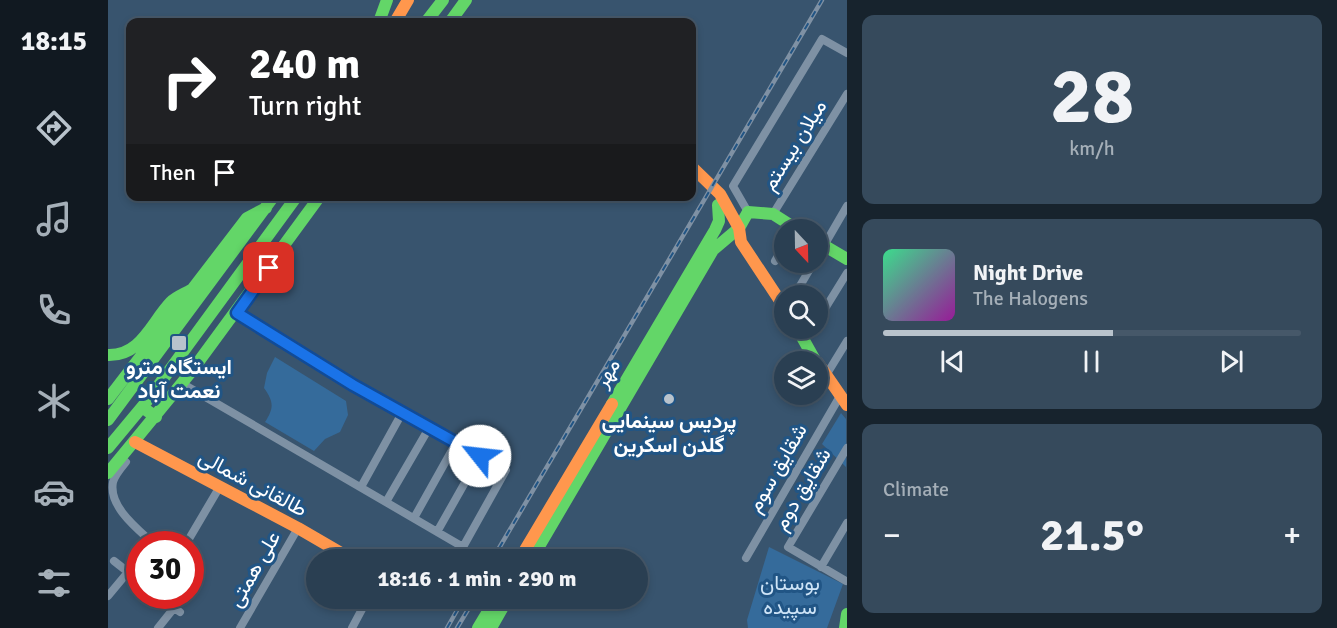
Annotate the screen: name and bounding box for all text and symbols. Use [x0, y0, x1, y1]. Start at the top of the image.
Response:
text: 18:15 [21, 25, 87, 58]
text: 240 m [249, 39, 360, 90]
icon: right [150, 42, 228, 120]
text: 28 [1050, 49, 1134, 145]
text: Turn right [249, 90, 362, 123]
street label: میلان بیستم [756, 95, 833, 196]
icon: directions [33, 107, 75, 149]
text: km/h [1069, 136, 1115, 161]
icon: arrive [208, 156, 241, 189]
text: Then [150, 159, 196, 186]
icon: music [33, 198, 75, 240]
north arrow [774, 219, 828, 273]
map controls [774, 219, 828, 405]
pin [243, 242, 294, 293]
icon: arrive [252, 251, 285, 284]
text: Night Drive [973, 259, 1083, 286]
button: search [774, 285, 828, 339]
text: The Halogens [973, 286, 1088, 311]
icon: phone [33, 289, 75, 331]
marker: ایستگاه مترو نعمت آباد [170, 334, 188, 352]
icon: previous [936, 345, 969, 378]
icon: pause [1075, 345, 1108, 378]
icon: next [1215, 345, 1248, 378]
button: layers [774, 351, 828, 405]
place label: ایستگاه مترو نعمت آباد [126, 354, 232, 404]
street label: مهر [588, 354, 626, 393]
icon: climate [33, 380, 75, 422]
marker: پردیس سینمایی گلدن اسکرین [662, 392, 676, 406]
place label: پردیس سینمایی گلدن اسکرین [602, 408, 736, 458]
street label: شقایق سوم [741, 419, 814, 518]
position arrow [448, 424, 512, 488]
street label: شقایق دوم [767, 443, 838, 536]
street label: طالقانی شمالی [194, 444, 312, 522]
icon: car [33, 471, 75, 513]
text: Climate [883, 477, 949, 502]
text: 21.5° [1040, 508, 1144, 563]
text: − [883, 515, 901, 556]
text: + [1283, 515, 1301, 556]
street label: علی همتی [222, 526, 286, 612]
speed limit sign: 30 [126, 531, 204, 609]
icon: filters [33, 562, 75, 604]
text: 18:16 · 1 min · 290 m [377, 565, 577, 592]
park label: بوستان سپیده [760, 570, 820, 621]

